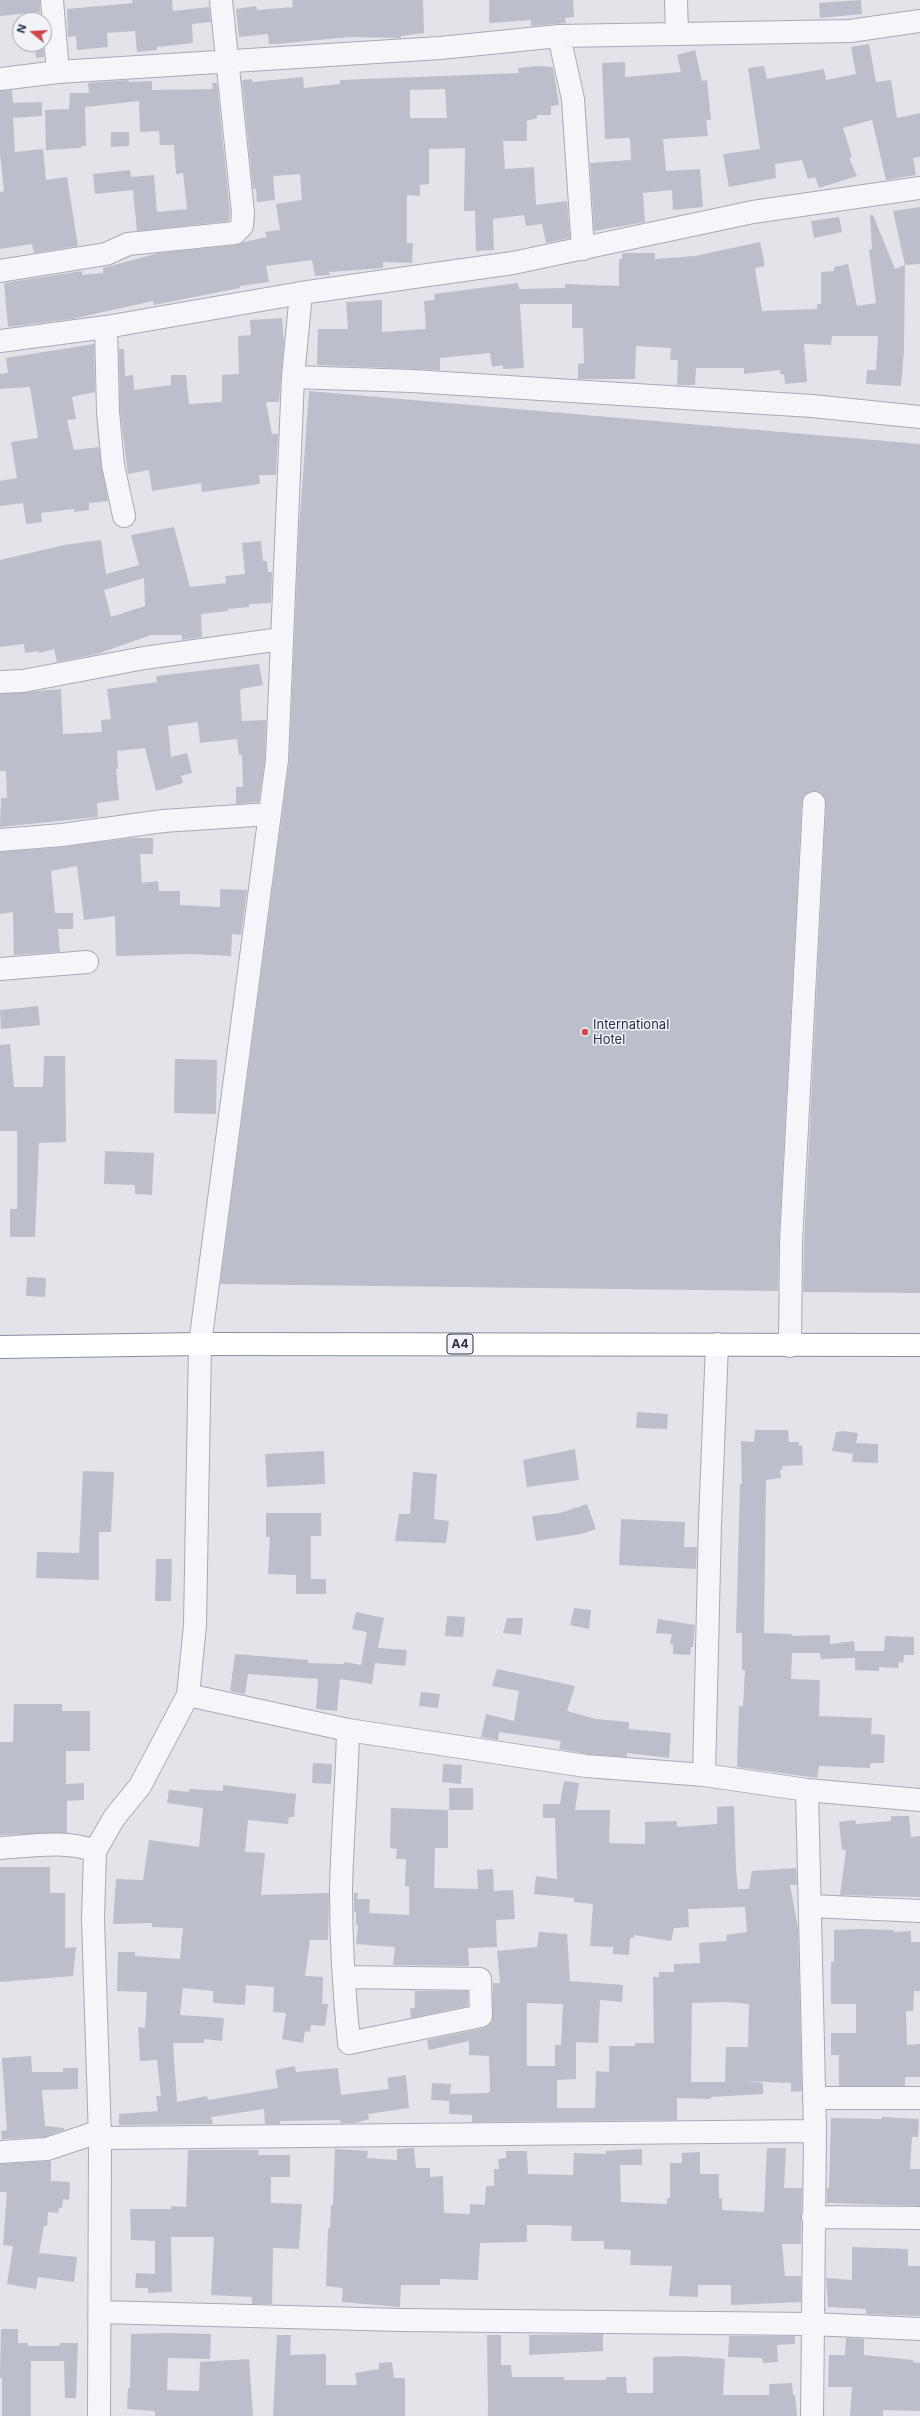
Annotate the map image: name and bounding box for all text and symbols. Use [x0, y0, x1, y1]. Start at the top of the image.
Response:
north arrow [12, 12, 52, 52]
text: N [14, 22, 29, 35]
place label: International Hotel [593, 1017, 669, 1048]
marker: International Hotel [580, 1027, 590, 1037]
road number: A4 [447, 1334, 473, 1354]

